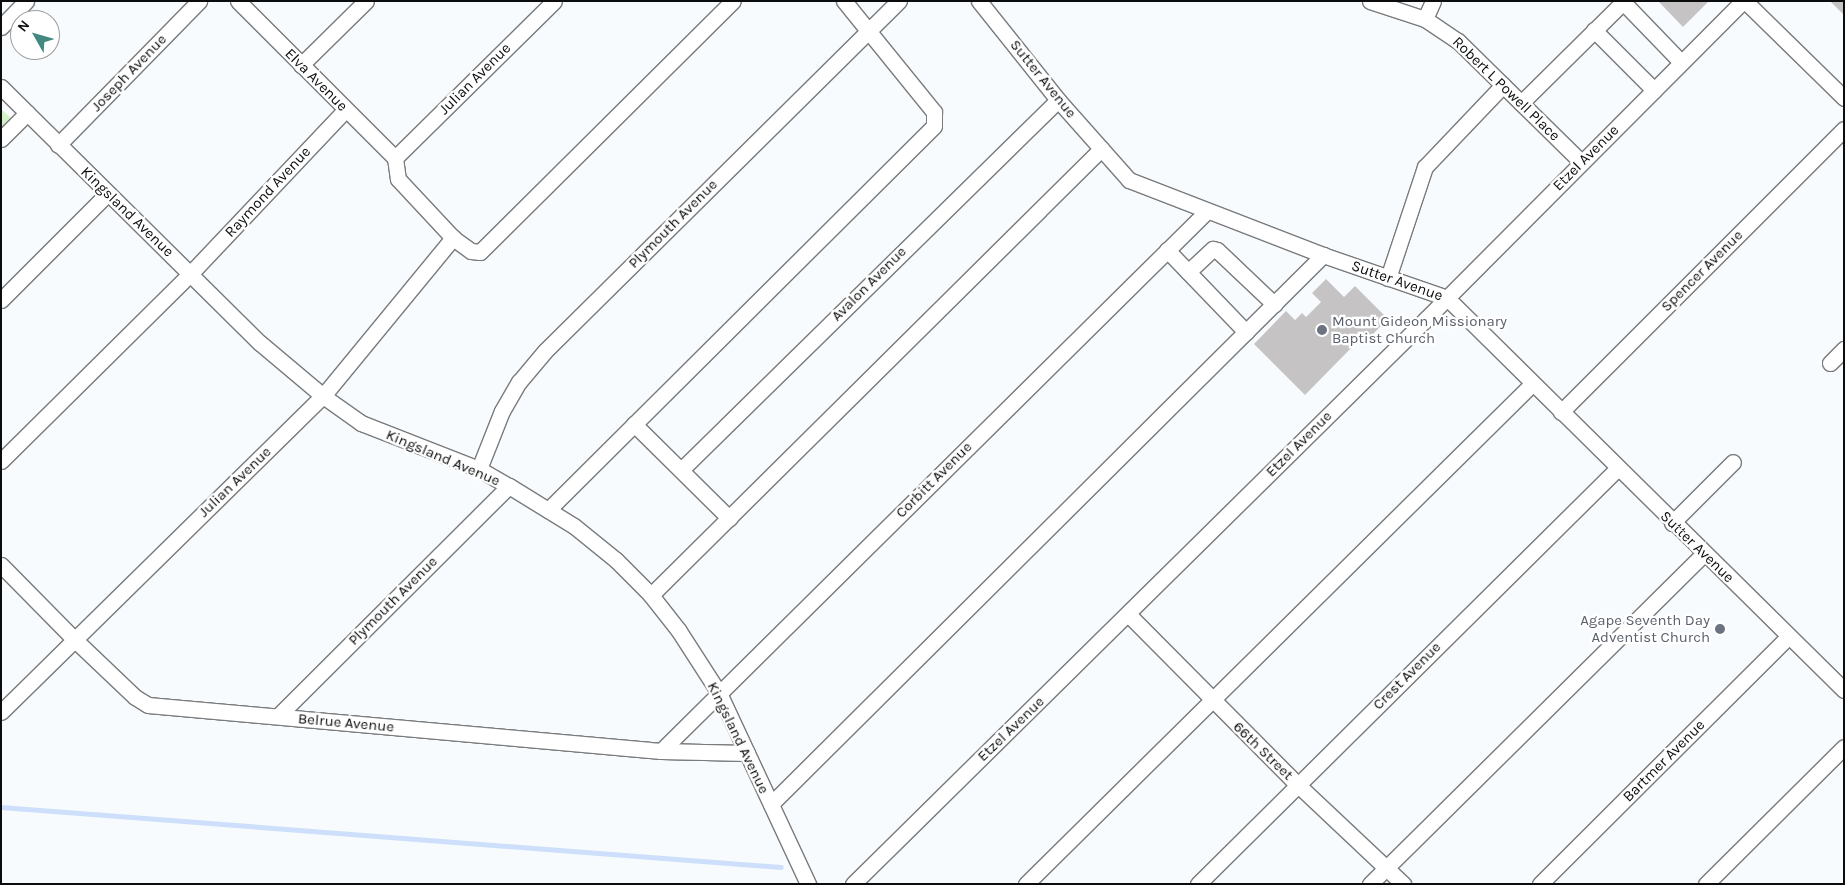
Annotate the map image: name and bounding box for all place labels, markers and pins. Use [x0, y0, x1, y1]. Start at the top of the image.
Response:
place label: Mount Gideon Missionary Baptist Church [1332, 312, 1507, 347]
marker: Mount Gideon Missionary Baptist Church [1316, 324, 1328, 336]
place label: Agape Seventh Day Adventist Church [1580, 611, 1710, 646]
marker: Agape Seventh Day Adventist Church [1714, 623, 1726, 635]

